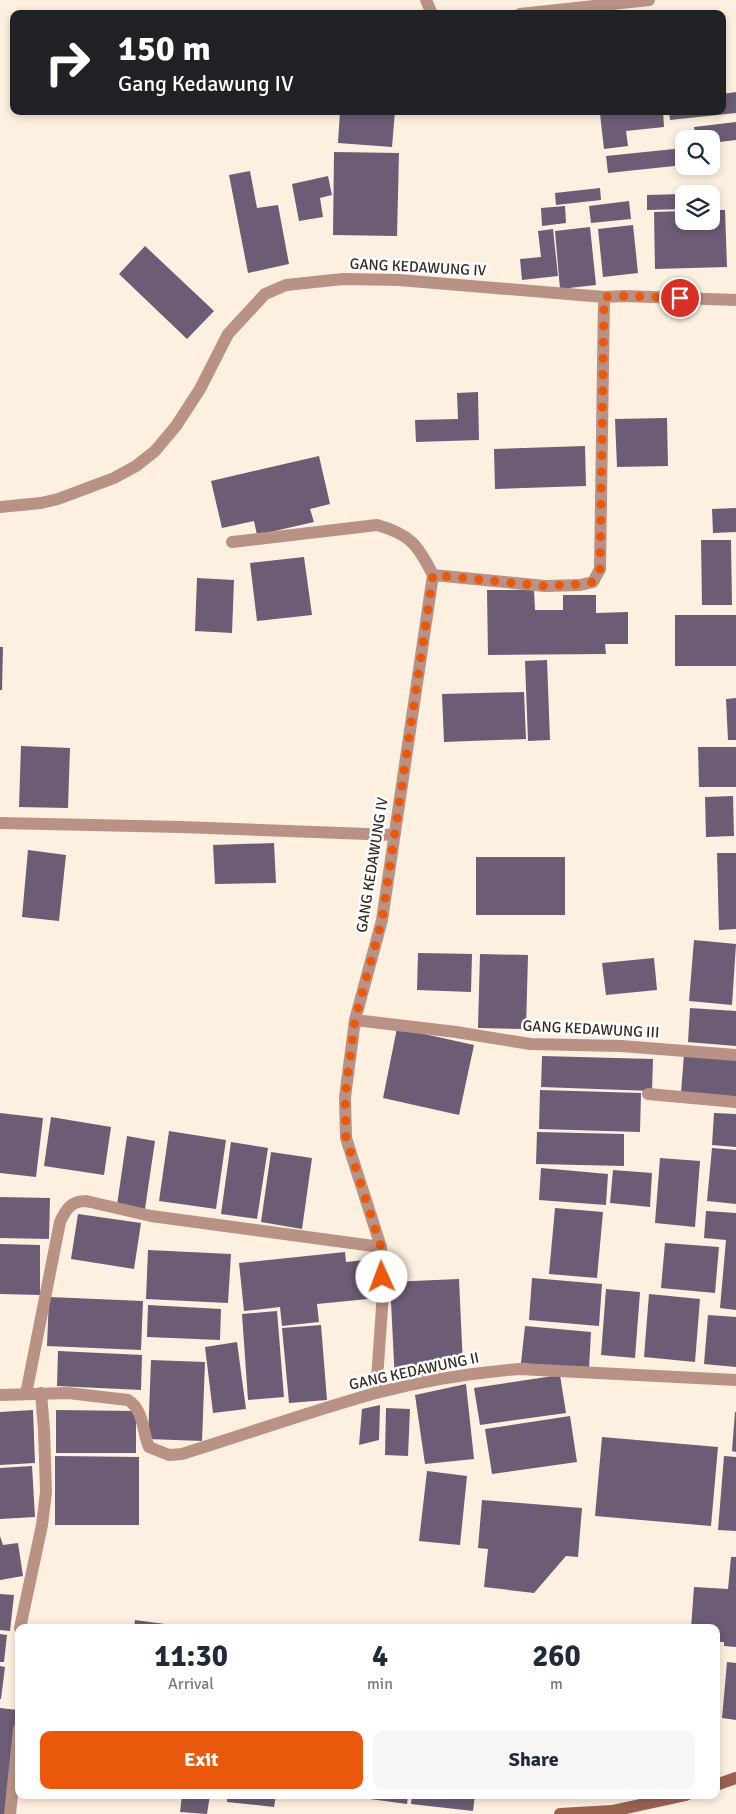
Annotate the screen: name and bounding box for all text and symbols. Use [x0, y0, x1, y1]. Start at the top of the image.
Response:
text: 150 m [118, 27, 211, 70]
icon: right [35, 30, 100, 95]
text: Gang Kedawung IV [118, 70, 294, 97]
map controls [675, 130, 720, 230]
button: search [675, 130, 720, 175]
button: layers [675, 185, 720, 230]
street label: GANG KEDAWUNG IV [349, 254, 487, 280]
pin [659, 277, 701, 319]
icon: arrive [666, 284, 694, 312]
street label: GANG KEDAWUNG IV [352, 796, 392, 934]
street label: GANG KEDAWUNG III [522, 1016, 660, 1042]
position arrow [355, 1250, 407, 1302]
street label: GANG KEDAWUNG II [347, 1348, 481, 1394]
text: 11:30 [154, 1638, 228, 1675]
text: 4 [372, 1638, 388, 1675]
text: 260 [532, 1638, 581, 1675]
text: Arrival [168, 1674, 214, 1694]
text: min [367, 1674, 393, 1694]
text: m [550, 1674, 563, 1694]
button: Exit [40, 1731, 363, 1789]
button: Share [373, 1731, 695, 1789]

